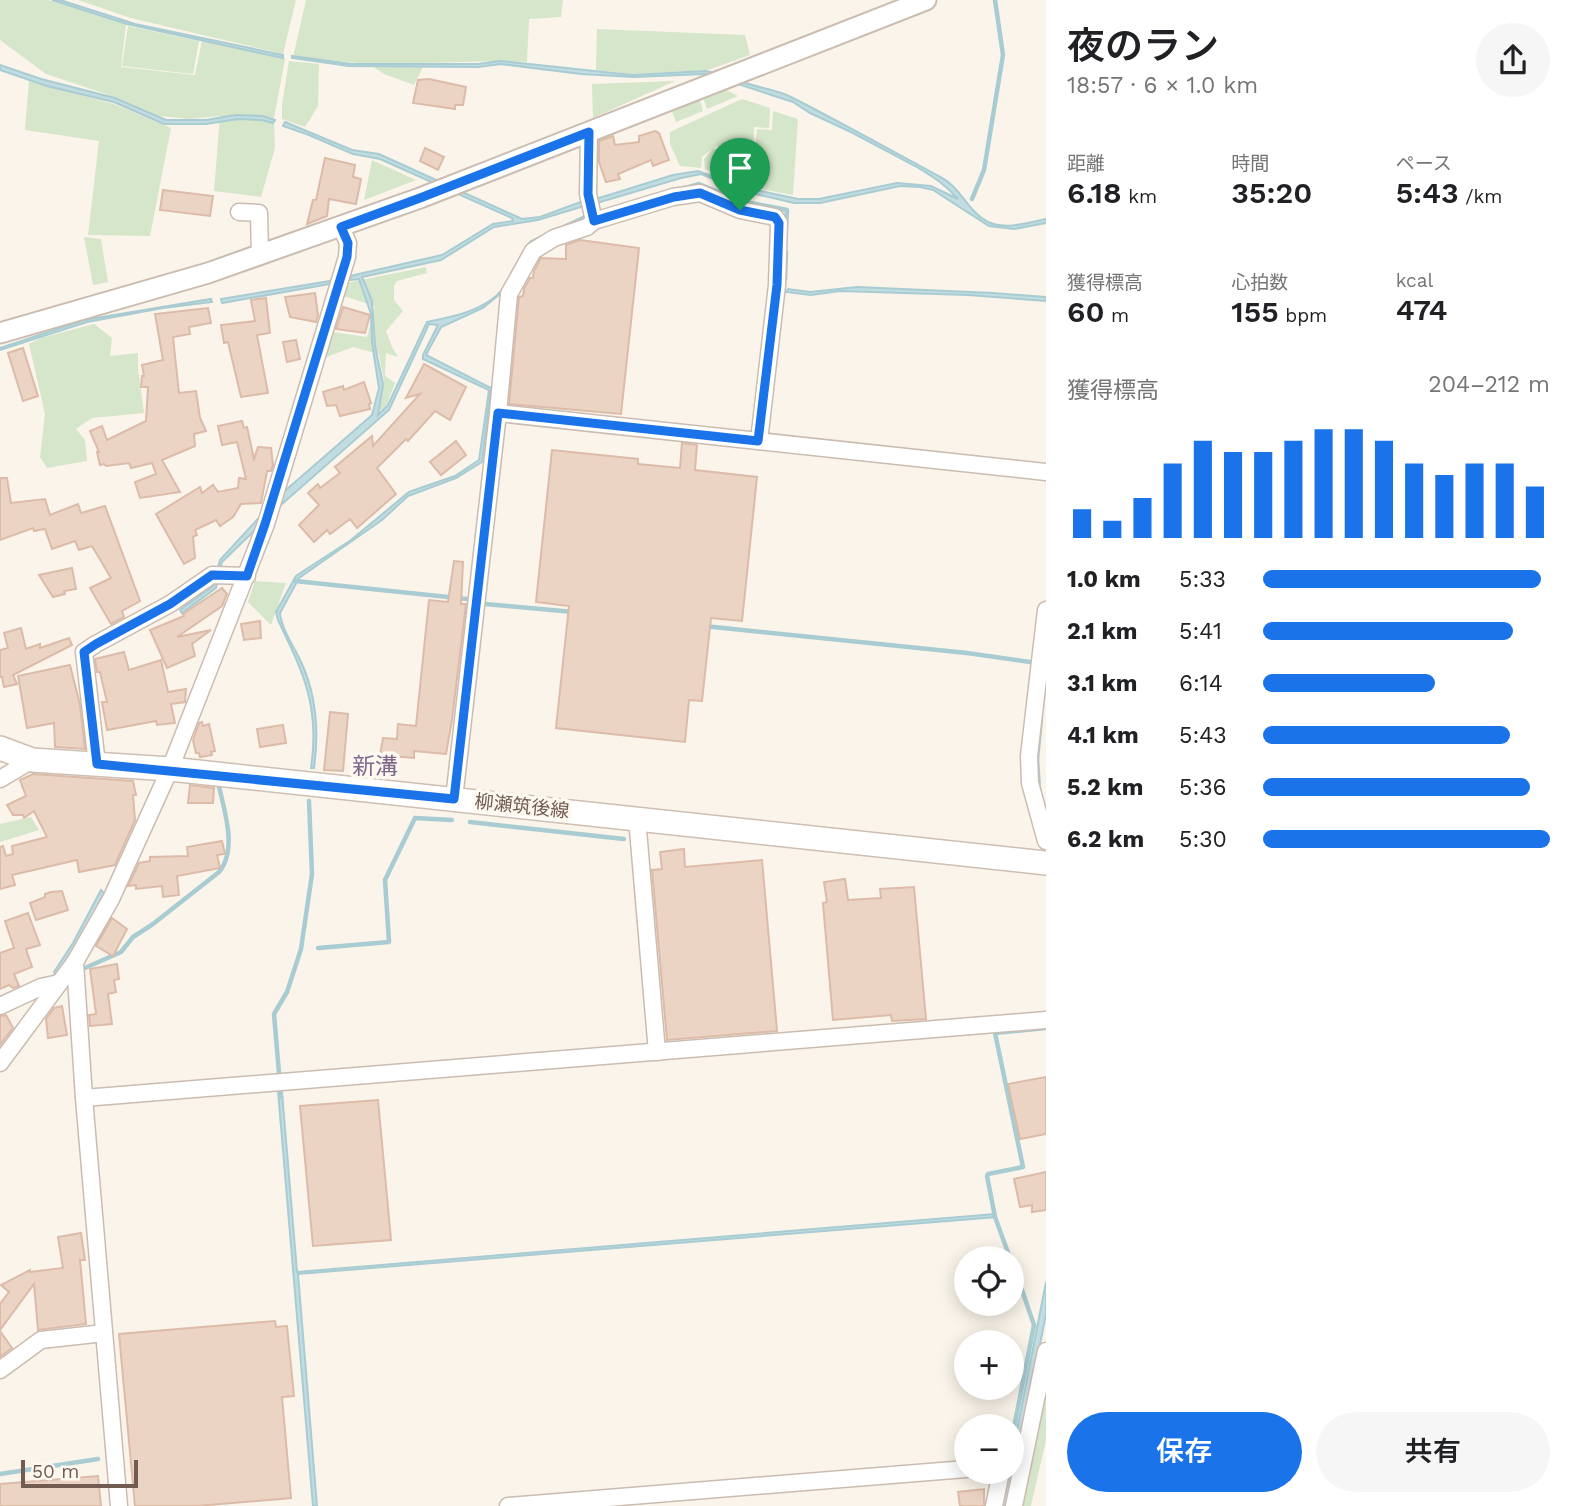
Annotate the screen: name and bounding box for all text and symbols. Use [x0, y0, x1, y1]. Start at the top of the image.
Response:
button: share [1476, 23, 1550, 97]
text: 夜のラン [1067, 24, 1219, 68]
text: 18:57 · 6 × 1.0 km [1067, 72, 1258, 99]
pin [710, 138, 770, 210]
icon: arrive [721, 149, 759, 187]
text: 距離 [1067, 152, 1105, 175]
text: 時間 [1231, 152, 1269, 175]
text: ペース [1396, 152, 1452, 175]
text: 6.18 [1067, 175, 1122, 210]
text: 35:20 [1231, 175, 1312, 210]
text: 5:43 [1396, 175, 1459, 210]
text: km [1122, 185, 1157, 208]
text: /km [1459, 185, 1502, 208]
text: kcal [1396, 269, 1433, 292]
text: 獲得標高 [1067, 271, 1143, 294]
text: 心拍数 [1231, 271, 1288, 294]
text: 474 [1396, 292, 1448, 327]
text: 60 [1067, 294, 1104, 329]
text: 155 [1231, 294, 1279, 329]
text: m [1104, 304, 1129, 327]
text: bpm [1279, 304, 1327, 327]
text: 204–212 m [1428, 371, 1550, 398]
text: 獲得標高 [1067, 377, 1159, 404]
text: 1.0 km [1067, 566, 1141, 593]
text: 5:33 [1179, 566, 1226, 593]
text: 2.1 km [1067, 618, 1138, 645]
text: 5:41 [1179, 618, 1222, 645]
text: 3.1 km [1067, 670, 1137, 697]
text: 6:14 [1179, 670, 1223, 697]
text: 4.1 km [1067, 722, 1139, 749]
text: 5:43 [1179, 722, 1227, 749]
district label: 新溝 [352, 753, 398, 780]
text: 5.2 km [1067, 774, 1143, 801]
text: 5:36 [1179, 774, 1227, 801]
street label: 柳瀬筑後線 [474, 790, 570, 822]
text: 6.2 km [1067, 826, 1144, 853]
text: 5:30 [1179, 826, 1227, 853]
map controls [954, 1246, 1024, 1484]
button: locate [954, 1246, 1024, 1316]
button: + [954, 1330, 1024, 1400]
button: 保存 [1067, 1412, 1302, 1492]
button: 共有 [1316, 1412, 1550, 1492]
button: − [954, 1414, 1024, 1484]
scale bar [21, 1457, 138, 1489]
text: 50 m [32, 1460, 79, 1483]

